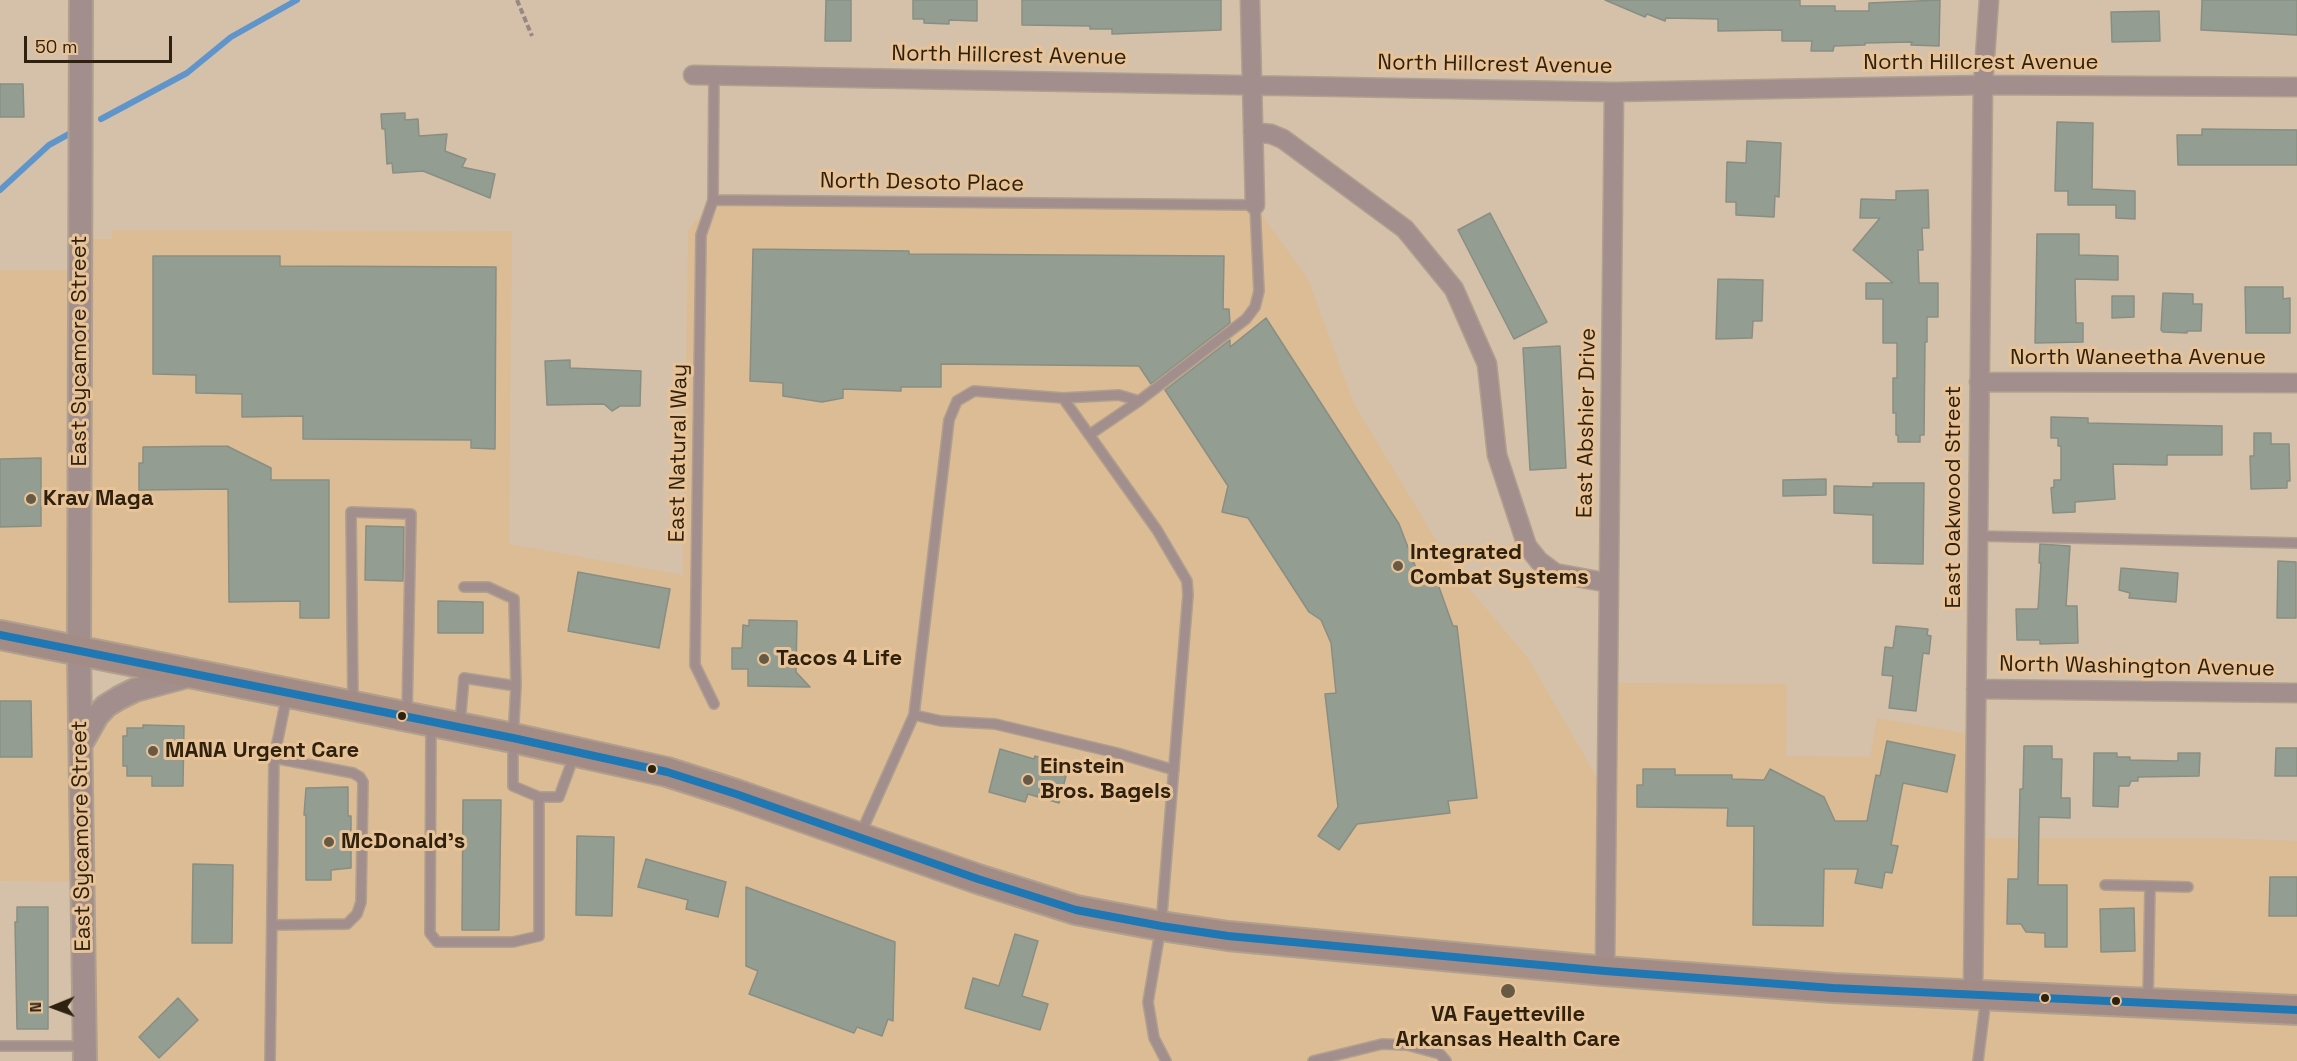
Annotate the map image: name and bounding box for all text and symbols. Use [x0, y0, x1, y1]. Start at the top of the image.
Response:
scale bar [27, 24, 176, 62]
text: 50 m [35, 35, 77, 58]
street label: North Hillcrest Avenue [891, 41, 1127, 71]
street label: North Hillcrest Avenue [1377, 50, 1613, 80]
street label: North Hillcrest Avenue [1863, 50, 2099, 76]
street label: North Desoto Place [820, 168, 1024, 198]
street label: East Sycamore Street [67, 235, 93, 467]
street label: East Abshier Drive [1572, 328, 1602, 518]
street label: North Waneetha Avenue [2010, 345, 2266, 371]
street label: East Natural Way [664, 363, 694, 543]
street label: East Oakwood Street [1941, 386, 1967, 608]
place label: Krav Maga [43, 486, 154, 512]
marker: Krav Maga [24, 492, 38, 506]
place label: Integrated Combat Systems [1410, 540, 1589, 592]
marker: Integrated Combat Systems [1391, 559, 1405, 573]
place label: Tacos 4 Life [776, 646, 902, 672]
street label: North Washington Avenue [1999, 651, 2275, 683]
marker: Tacos 4 Life [757, 652, 771, 666]
unlabelled marker [396, 710, 408, 722]
street label: East Sycamore Street [67, 720, 97, 952]
place label: MANA Urgent Care [165, 738, 359, 764]
marker: MANA Urgent Care [146, 744, 160, 758]
place label: Einstein Bros. Bagels [1040, 754, 1171, 806]
unlabelled marker [646, 763, 658, 775]
marker: Einstein Bros. Bagels [1021, 773, 1035, 787]
place label: McDonald's [341, 829, 465, 855]
marker: McDonald's [322, 835, 336, 849]
north arrow [24, 977, 84, 1037]
marker: VA Fayetteville Arkansas Health Care [1499, 982, 1517, 1000]
unlabelled marker [2039, 992, 2051, 1004]
unlabelled marker [2110, 995, 2122, 1007]
text: N [25, 1002, 46, 1013]
place label: VA Fayetteville Arkansas Health Care [1395, 1002, 1621, 1054]

